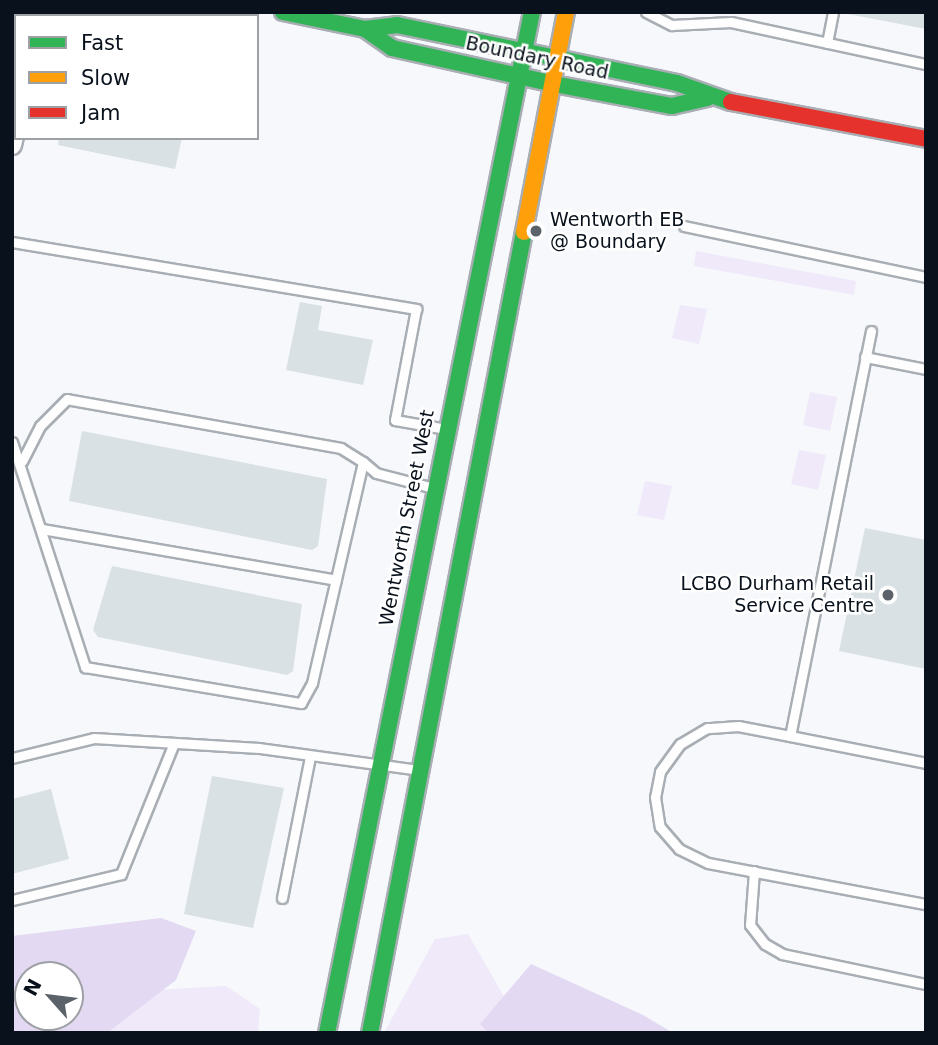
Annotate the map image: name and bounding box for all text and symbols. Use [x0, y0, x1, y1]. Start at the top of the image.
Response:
legend [14, 14, 259, 140]
text: Fast [81, 31, 123, 55]
street label: Boundary Road [464, 32, 610, 84]
text: Slow [81, 66, 130, 90]
text: Jam [81, 101, 121, 125]
place label: Wentworth EB @ Boundary [550, 209, 684, 253]
marker: Wentworth EB @ Boundary [528, 223, 544, 239]
street label: Wentworth Street West [375, 408, 439, 628]
place label: LCBO Durham Retail Service Centre [680, 573, 874, 617]
marker: LCBO Durham Retail Service Centre [880, 587, 896, 603]
north arrow [14, 961, 84, 1031]
text: N [19, 975, 46, 999]

